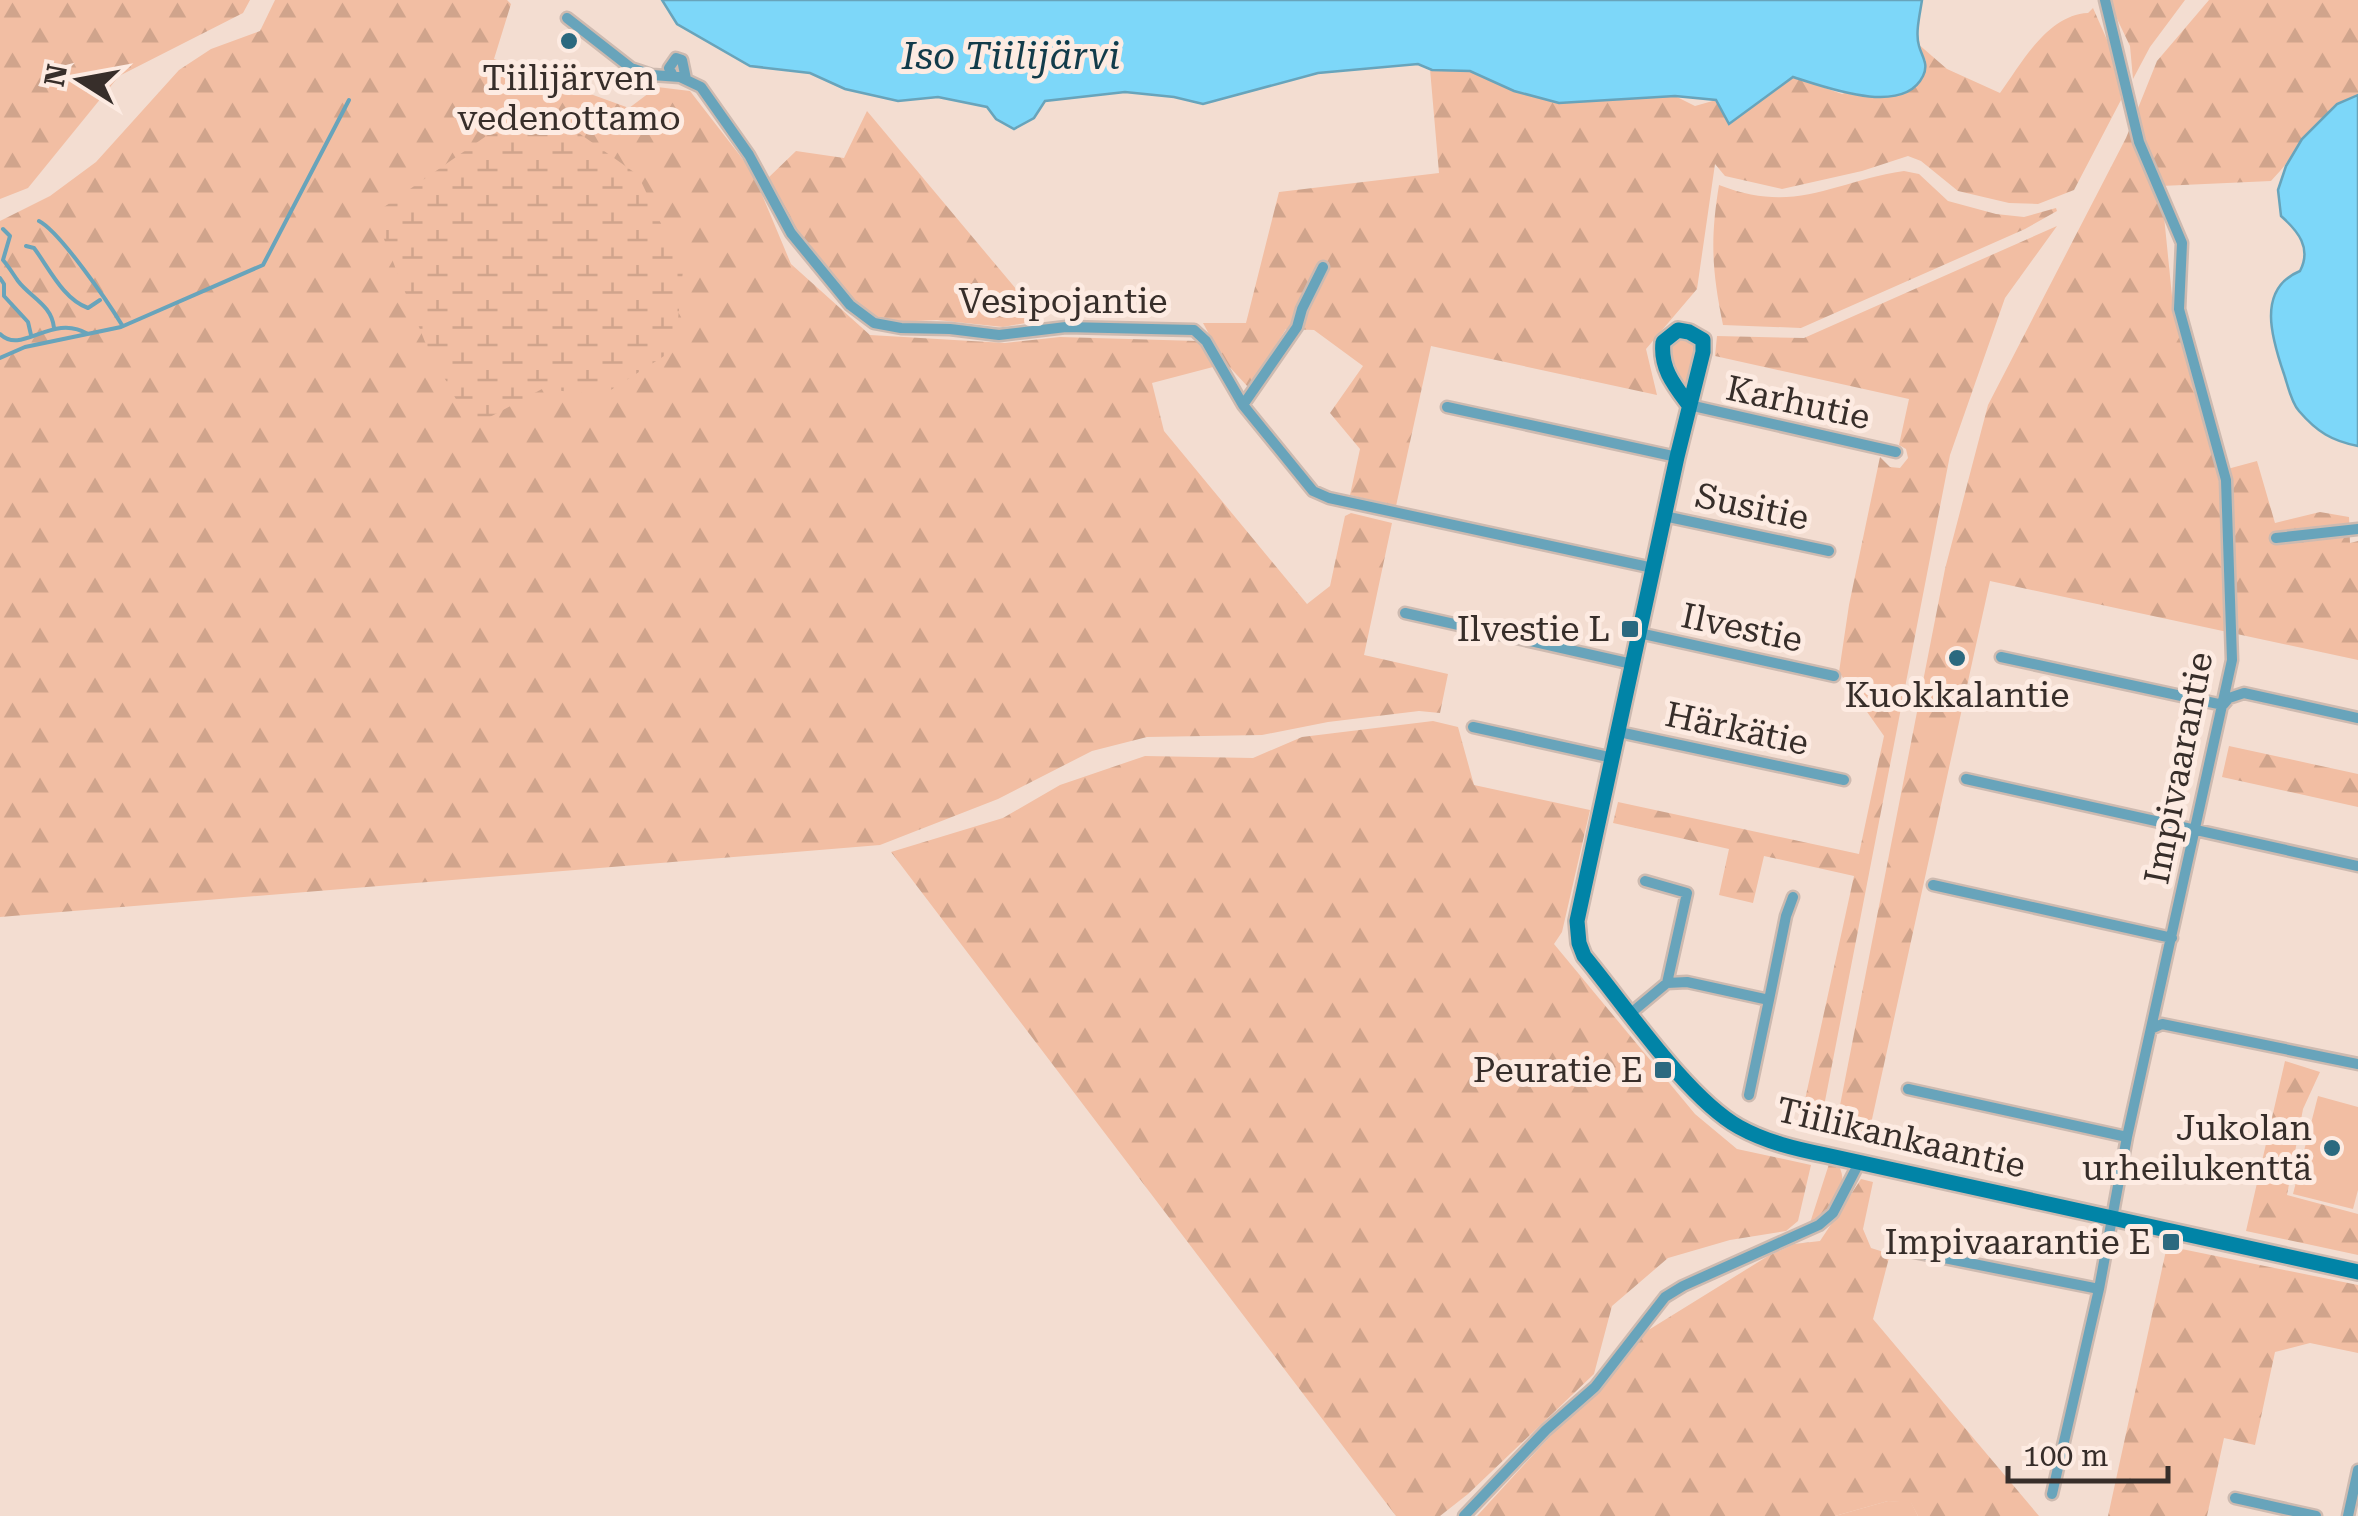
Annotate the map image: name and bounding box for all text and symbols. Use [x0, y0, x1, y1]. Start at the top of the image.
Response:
north arrow [30, 30, 130, 130]
marker: Tiilijärven vedenottamo [558, 30, 580, 52]
water label: Iso Tiilijärvi [901, 34, 1120, 79]
place label: Tiilijärven vedenottamo [457, 58, 681, 139]
text: N [38, 62, 74, 89]
street label: Vesipojantie [958, 281, 1168, 322]
street label: Karhutie [1722, 368, 1874, 438]
street label: Susitie [1692, 475, 1812, 539]
street label: Ilvestie [1678, 595, 1806, 661]
place label: Ilvestie L [1457, 609, 1610, 650]
marker: Ilvestie L [1619, 618, 1641, 640]
marker: Kuokkalantie [1946, 647, 1968, 669]
street label: Impivaarantie [2136, 649, 2222, 887]
place label: Kuokkalantie [1845, 675, 2069, 716]
street label: Härkätie [1662, 694, 1812, 764]
place label: Peuratie E [1473, 1050, 1643, 1091]
marker: Peuratie E [1652, 1059, 1674, 1081]
street label: Tiilikankaantie [1773, 1089, 2029, 1187]
place label: Jukolan urheilukenttä [2082, 1108, 2312, 1189]
marker: Jukolan urheilukenttä [2321, 1137, 2343, 1159]
place label: Impivaarantie E [1884, 1222, 2151, 1263]
marker: Impivaarantie E [2160, 1231, 2182, 1253]
scale bar [2008, 1421, 2168, 1483]
text: 100 m [2023, 1438, 2108, 1473]

